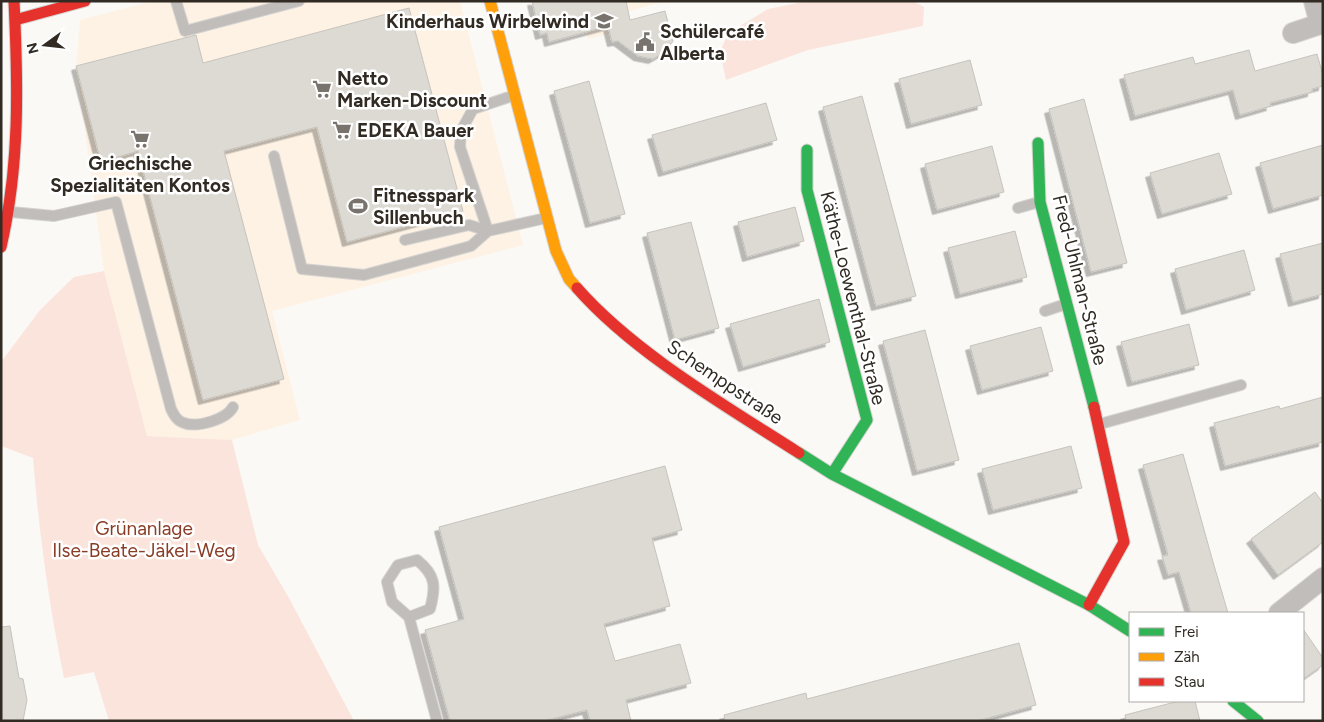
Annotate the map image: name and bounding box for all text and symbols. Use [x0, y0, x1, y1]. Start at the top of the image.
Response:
place label: Kinderhaus Wirbelwind [386, 10, 589, 33]
school or university icon: Kinderhaus Wirbelwind [593, 10, 615, 32]
north arrow [20, 20, 70, 70]
place label: Schülercafé Alberta [660, 20, 765, 65]
public building icon: Schülercafé Alberta [634, 31, 656, 53]
text: N [23, 41, 43, 56]
place label: Netto Marken-Discount [337, 67, 488, 112]
supermarket icon: Netto Marken-Discount [311, 78, 333, 100]
supermarket icon: EDEKA Bauer [331, 119, 353, 141]
place label: EDEKA Bauer [357, 119, 474, 142]
supermarket icon: Griechische Spezialitäten Kontos [129, 128, 151, 150]
place label: Griechische Spezialitäten Kontos [50, 152, 230, 197]
place label: Fitnesspark Sillenbuch [373, 184, 475, 229]
street label: Käthe-Loewenthal-Straße [815, 189, 891, 407]
street label: Fred-Uhlman-Straße [1048, 192, 1112, 368]
sports icon: Fitnesspark Sillenbuch [347, 195, 369, 217]
street label: Schemppstraße [663, 335, 787, 429]
park label: Grünanlage Ilse-Beate-Jäkel-Weg [52, 517, 236, 562]
legend [1129, 612, 1304, 702]
text: Frei [1174, 623, 1199, 641]
text: Zäh [1174, 648, 1200, 666]
text: Stau [1174, 673, 1205, 691]

